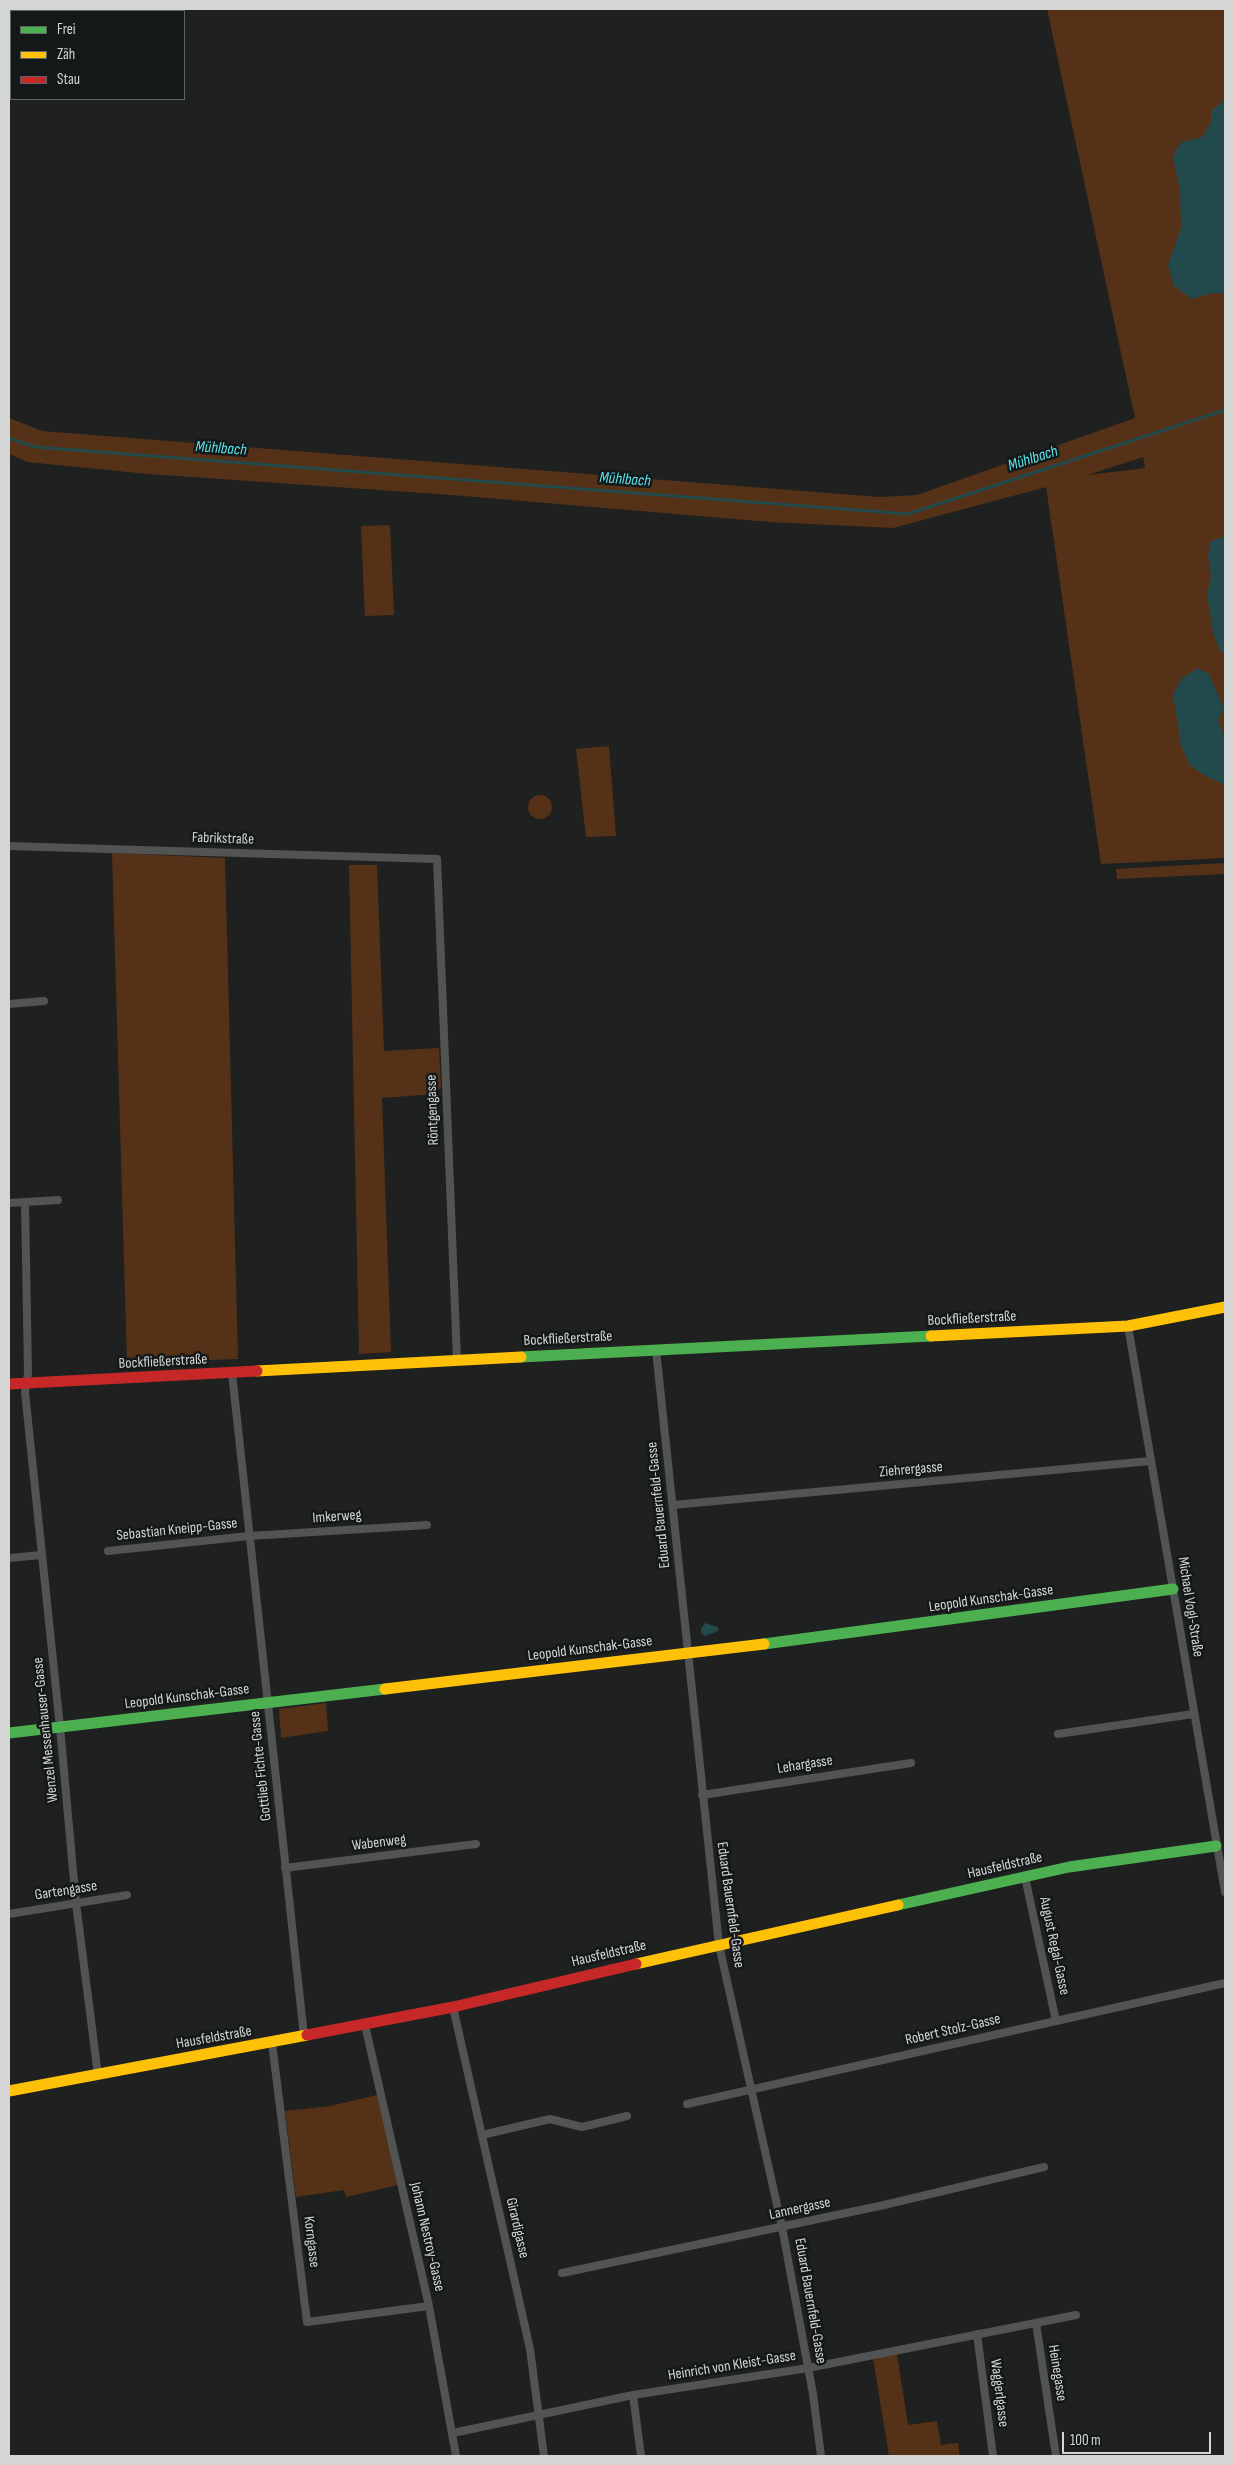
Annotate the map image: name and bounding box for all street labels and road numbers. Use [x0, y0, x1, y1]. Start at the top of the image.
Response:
street label: Fabrikstraße [192, 829, 254, 849]
street label: Röntgengasse [423, 1074, 443, 1146]
street label: Bockfließerstraße [927, 1308, 1017, 1330]
street label: Bockfließerstraße [523, 1328, 613, 1350]
street label: Bockfließerstraße [118, 1351, 208, 1373]
street label: Eduard Bauernfeld-Gasse [643, 1441, 675, 1569]
street label: Ziehrergasse [879, 1458, 943, 1482]
street label: Imkerweg [312, 1506, 362, 1528]
street label: Sebastian Kneipp-Gasse [116, 1515, 238, 1545]
street label: Michael Vogl-Straße [1173, 1556, 1207, 1658]
street label: Leopold Kunschak-Gasse [928, 1581, 1054, 1617]
street label: Leopold Kunschak-Gasse [527, 1632, 653, 1666]
street label: Wenzel Messenhauser-Gasse [29, 1657, 63, 1803]
street label: Leopold Kunschak-Gasse [124, 1680, 250, 1714]
street label: Gottlieb Fichte-Gasse [246, 1710, 276, 1822]
street label: Lehargasse [776, 1752, 834, 1778]
street label: Wabenweg [351, 1831, 407, 1855]
street label: Eduard Bauernfeld-Gasse [712, 1841, 748, 1969]
street label: Hausfeldstraße [966, 1849, 1044, 1883]
street label: Gartengasse [34, 1877, 98, 1905]
street label: August Regal-Gasse [1035, 1895, 1073, 1997]
street label: Hausfeldstraße [570, 1937, 648, 1971]
street label: Robert Stolz-Gasse [904, 2010, 1002, 2050]
street label: Hausfeldstraße [175, 2023, 253, 2053]
street label: Johann Nestroy-Gasse [406, 2181, 448, 2293]
street label: Lannergasse [768, 2194, 832, 2224]
street label: Girardigasse [501, 2196, 533, 2260]
street label: Korngasse [299, 2215, 323, 2269]
street label: Eduard Bauernfeld-Gasse [790, 2237, 830, 2365]
street label: Heinegasse [1044, 2343, 1070, 2403]
street label: Heinrich von Kleist-Gasse [667, 2347, 797, 2385]
street label: Waggerlgasse [986, 2358, 1012, 2428]

